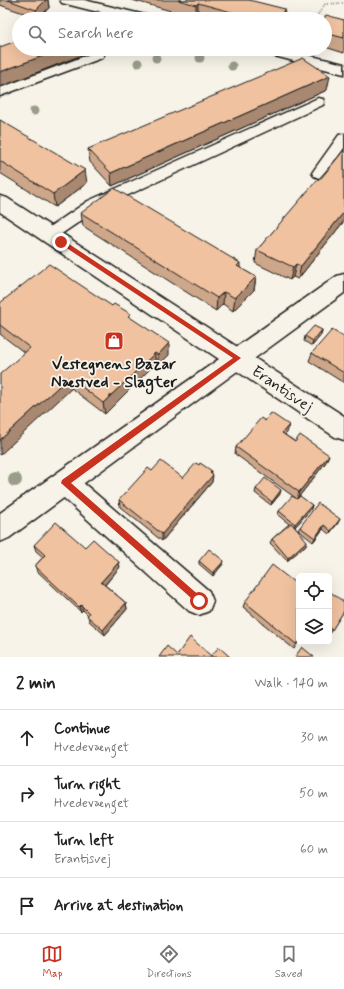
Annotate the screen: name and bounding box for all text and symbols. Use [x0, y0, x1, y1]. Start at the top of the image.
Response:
search box [12, 12, 332, 56]
icon: search [26, 23, 48, 45]
text: Search here [58, 24, 134, 44]
route end [52, 233, 70, 251]
shop icon: Vestegnens Bazar Næstved - Slagter [103, 330, 125, 352]
place label: Vestegnens Bazar Næstved - Slagter [51, 354, 177, 395]
street label: Erantisvej [247, 361, 317, 417]
map controls [296, 573, 332, 645]
button: locate [296, 573, 332, 609]
route start [190, 592, 208, 610]
button: layers [296, 609, 332, 645]
text: 2 min [16, 672, 56, 694]
text: Walk · 140 m [255, 675, 328, 692]
text: Continue [54, 719, 110, 739]
icon: ahead [16, 727, 38, 749]
text: 30 m [301, 729, 328, 746]
text: Hvedevænget [54, 739, 129, 756]
text: Turn right [54, 775, 121, 795]
icon: right [16, 783, 38, 805]
text: 50 m [299, 785, 328, 802]
text: Hvedevænget [54, 795, 129, 812]
text: Turn left [54, 831, 114, 851]
icon: left [16, 839, 38, 861]
text: 60 m [300, 841, 328, 858]
text: Erantisvej [54, 851, 111, 868]
icon: arrive [16, 895, 38, 917]
text: Arrive at destination [54, 896, 183, 916]
tab: Map [41, 943, 63, 981]
tab: Directions [146, 943, 192, 981]
tab: Saved [275, 943, 302, 981]

